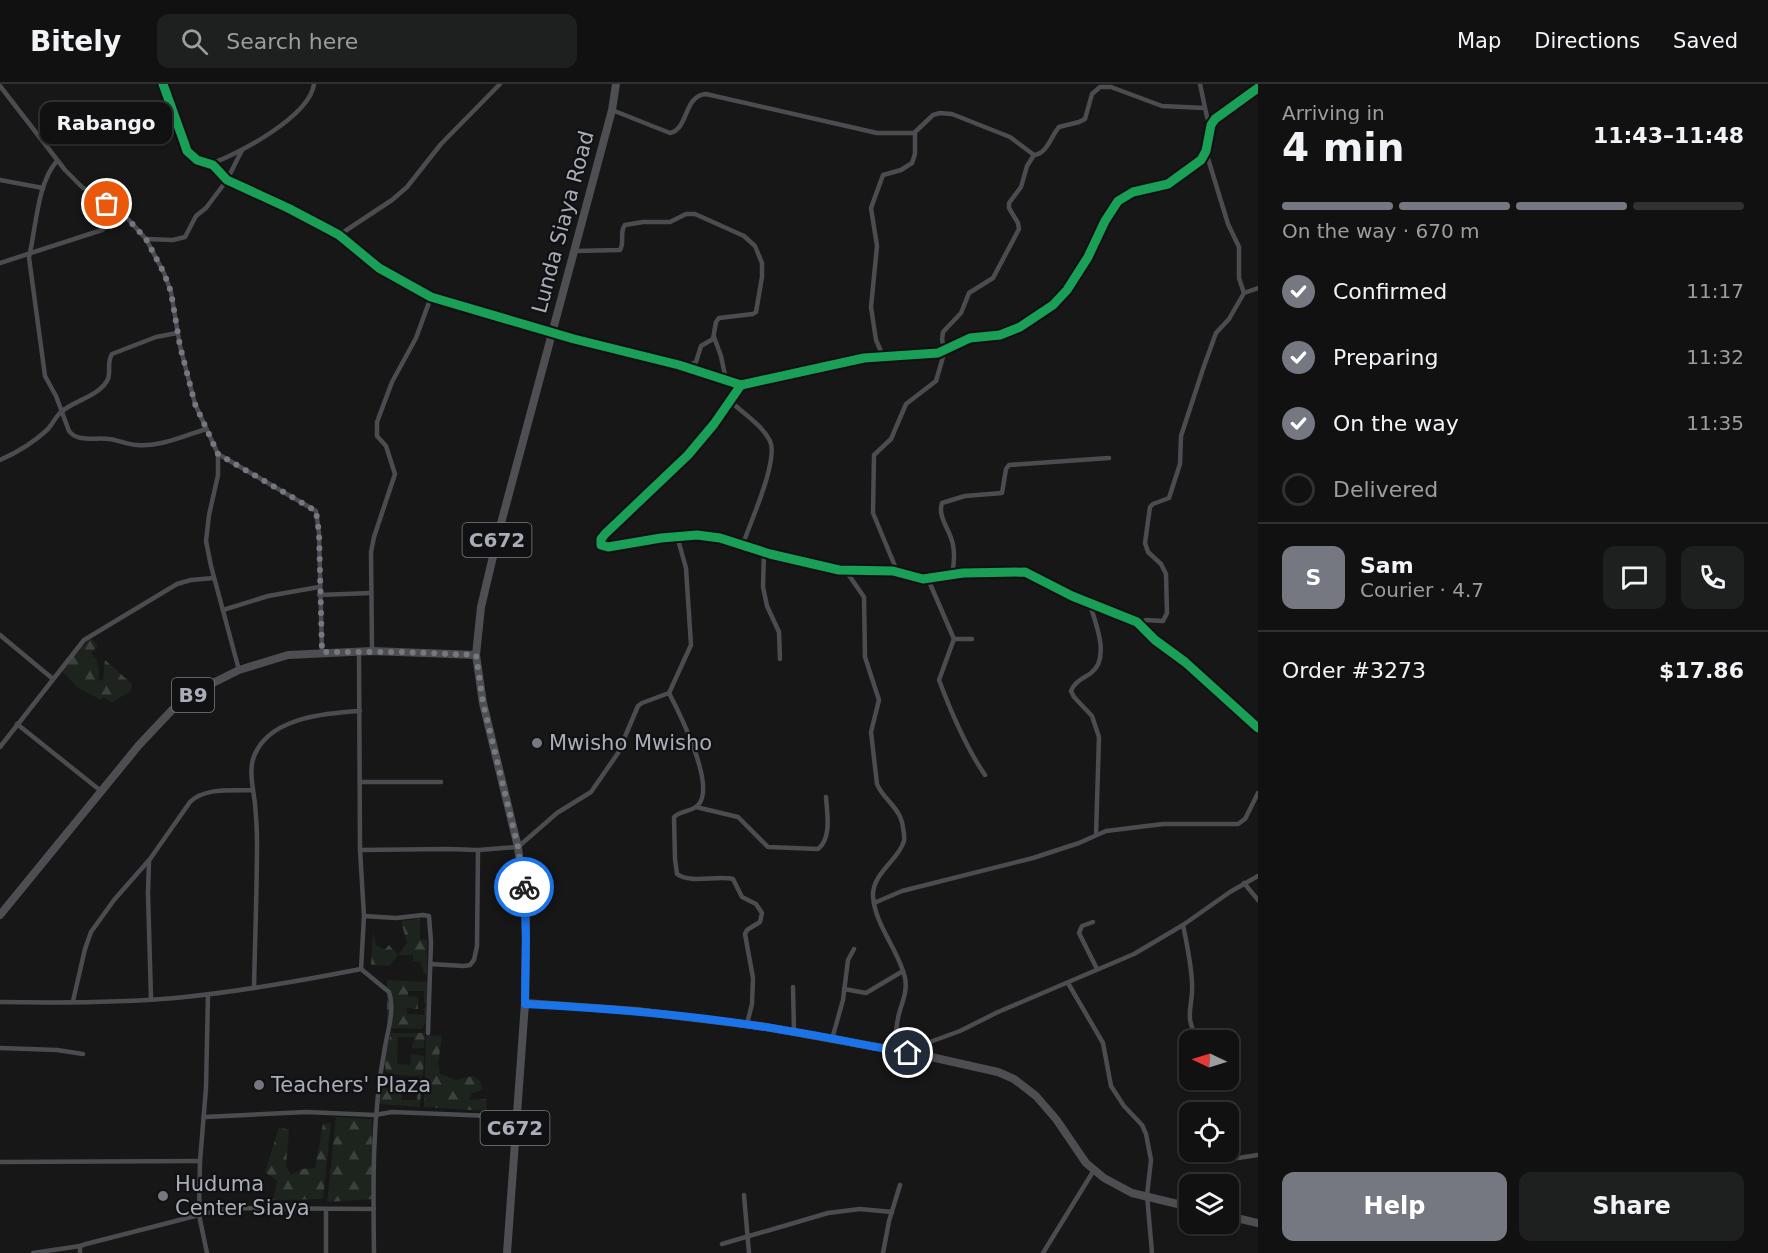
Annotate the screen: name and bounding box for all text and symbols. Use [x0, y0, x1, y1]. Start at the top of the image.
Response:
search box [157, 14, 577, 68]
text: Bitely [30, 25, 121, 58]
icon: search [178, 25, 211, 58]
text: Search here [226, 29, 358, 54]
text: Map [1457, 29, 1501, 53]
text: Directions [1534, 29, 1640, 53]
text: Saved [1673, 29, 1738, 53]
text: Arriving in [1282, 101, 1385, 125]
callout: Rabango [41, 102, 173, 144]
text: Rabango [56, 111, 156, 135]
text: 11:43–11:48 [1593, 123, 1744, 148]
text: 4 min [1282, 125, 1404, 170]
street label: Lunda Siaya Road [527, 128, 599, 316]
pin [81, 178, 132, 229]
icon: bag [90, 187, 123, 220]
text: On the way · 670 m [1282, 219, 1480, 243]
icon: check [1282, 275, 1315, 308]
text: Confirmed [1333, 279, 1447, 304]
text: 11:17 [1686, 279, 1744, 303]
icon: check [1282, 341, 1315, 374]
text: Preparing [1333, 345, 1439, 370]
text: 11:32 [1686, 345, 1744, 369]
icon: check [1282, 407, 1315, 440]
text: On the way [1333, 411, 1459, 436]
text: 11:35 [1686, 411, 1744, 435]
text: Delivered [1333, 477, 1438, 502]
road number: C672 [462, 523, 532, 557]
button: chat [1603, 546, 1666, 609]
button: phone [1681, 546, 1744, 609]
text: Sam [1360, 553, 1414, 578]
text: S [1306, 565, 1321, 590]
text: Courier · 4.7 [1360, 578, 1484, 602]
text: Order #3273 [1282, 658, 1426, 683]
text: $17.86 [1659, 658, 1744, 683]
road number: B9 [172, 678, 214, 712]
place label: Mwisho Mwisho [549, 731, 712, 755]
marker: Mwisho Mwisho [530, 736, 544, 750]
courier [494, 857, 554, 917]
icon: bike [508, 871, 541, 904]
pin [882, 1027, 933, 1078]
north arrow [1179, 1030, 1239, 1090]
map controls [1179, 1030, 1239, 1234]
icon: home [891, 1036, 924, 1069]
place label: Teachers' Plaza [270, 1073, 431, 1097]
marker: Teachers' Plaza [252, 1078, 266, 1092]
button: locate [1179, 1102, 1239, 1162]
road number: C672 [480, 1111, 550, 1145]
place label: Huduma Center Siaya [175, 1172, 310, 1220]
button: Help [1282, 1172, 1507, 1241]
button: Share [1519, 1172, 1744, 1241]
button: layers [1179, 1174, 1239, 1234]
marker: Huduma Center Siaya [156, 1189, 170, 1203]

